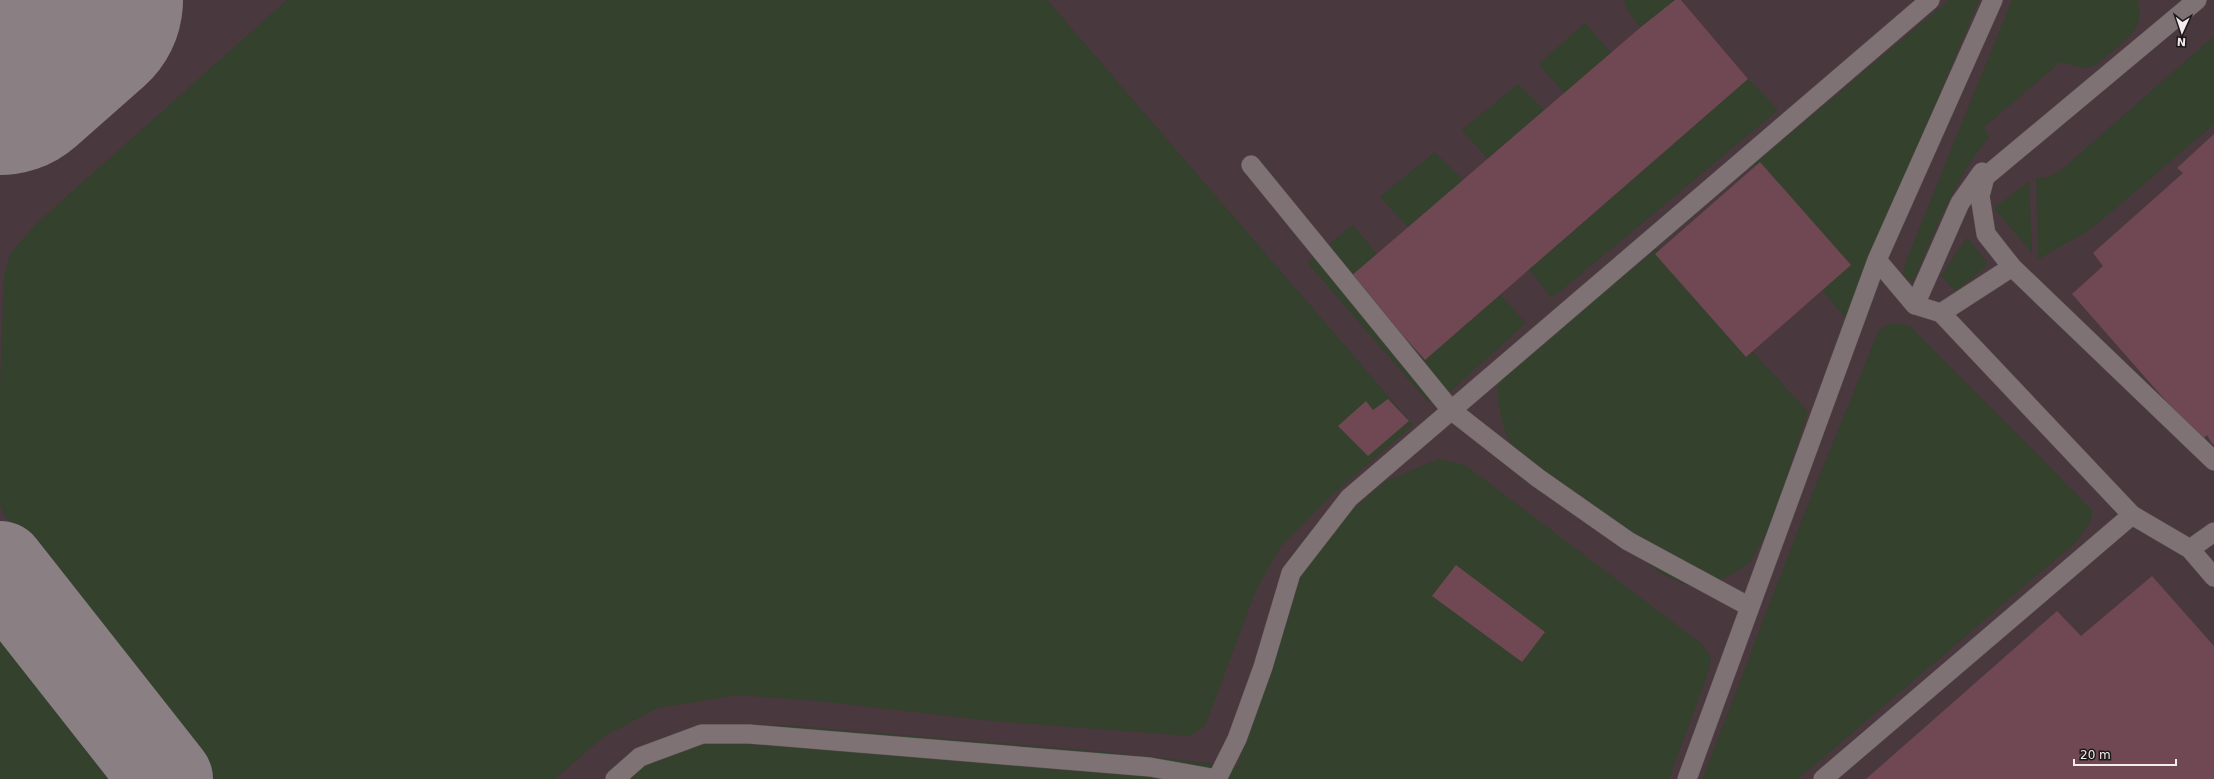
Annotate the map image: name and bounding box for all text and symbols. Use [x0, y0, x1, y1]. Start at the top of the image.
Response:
north arrow [2162, 12, 2202, 52]
text: N [2177, 35, 2186, 48]
scale bar [2074, 741, 2176, 767]
text: 20 m [2080, 748, 2111, 762]

